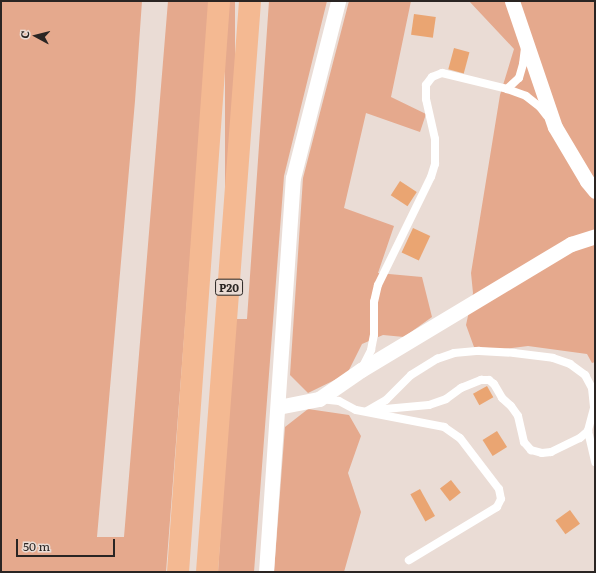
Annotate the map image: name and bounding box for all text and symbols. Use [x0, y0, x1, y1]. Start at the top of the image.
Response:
north arrow [16, 16, 56, 56]
text: С [16, 30, 33, 39]
road number: Р20 [215, 278, 243, 296]
scale bar [18, 531, 117, 557]
text: 50 m [23, 537, 50, 555]

